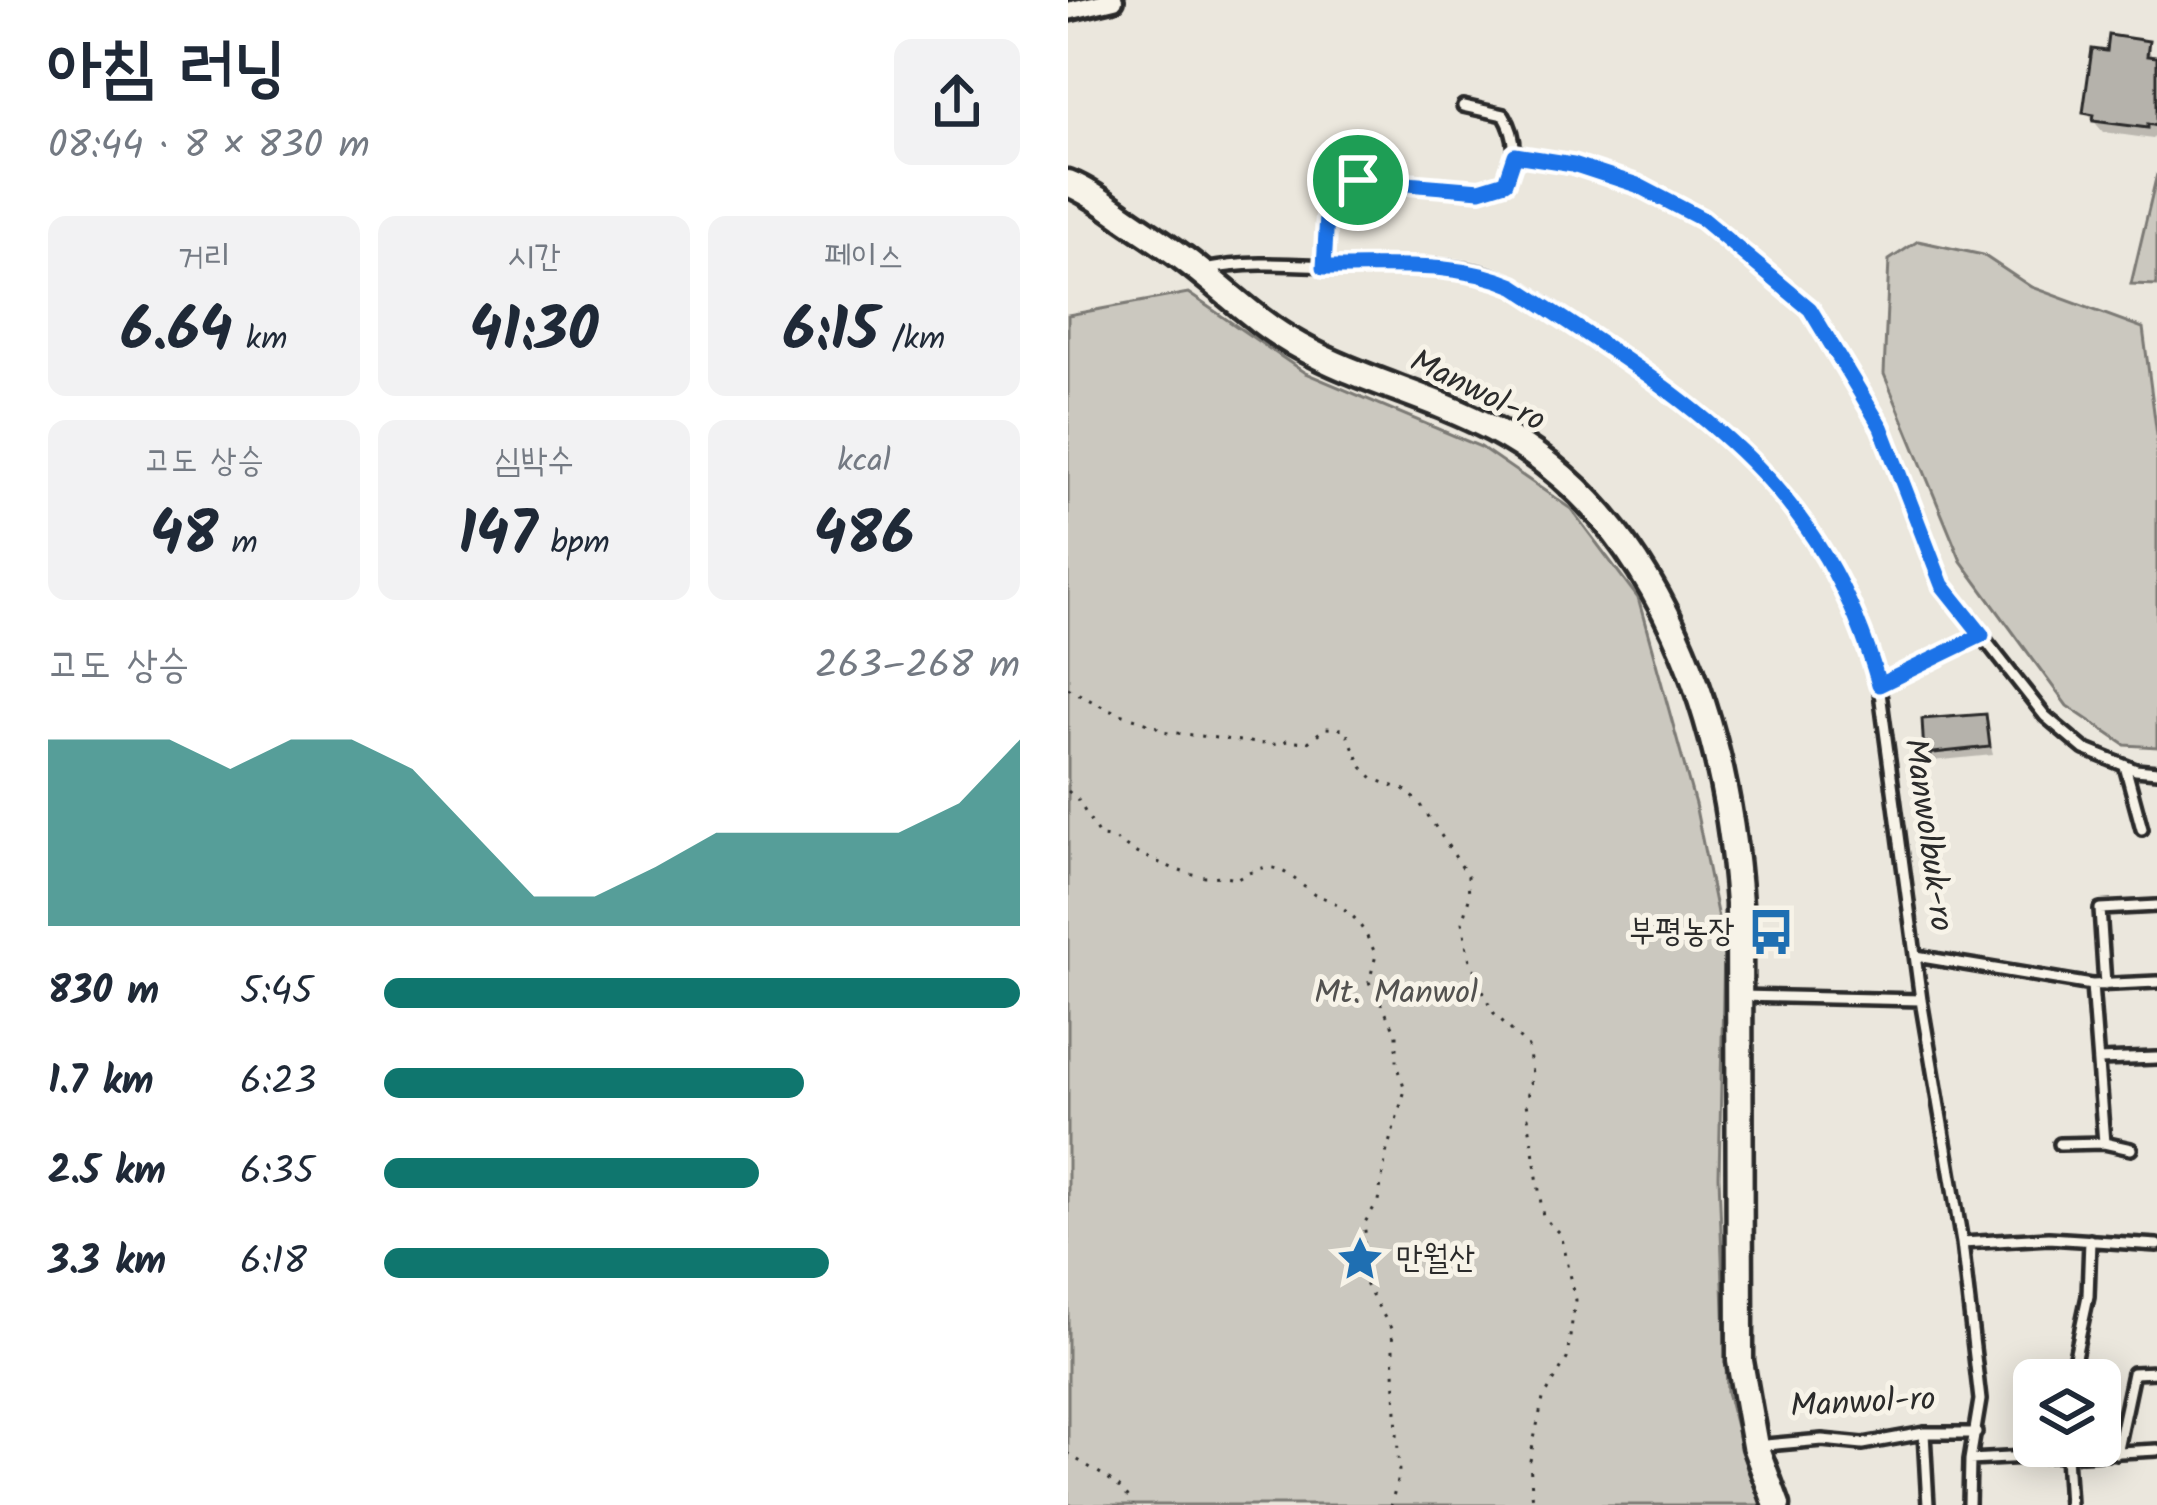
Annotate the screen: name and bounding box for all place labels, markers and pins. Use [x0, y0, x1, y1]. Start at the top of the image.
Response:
pin [1307, 129, 1409, 231]
place label: 부평농장 [1629, 906, 1735, 959]
bus stop icon: 부평농장 [1746, 907, 1796, 957]
place label: 만월산 [1396, 1233, 1476, 1286]
place icon: 만월산 [1335, 1234, 1385, 1284]

